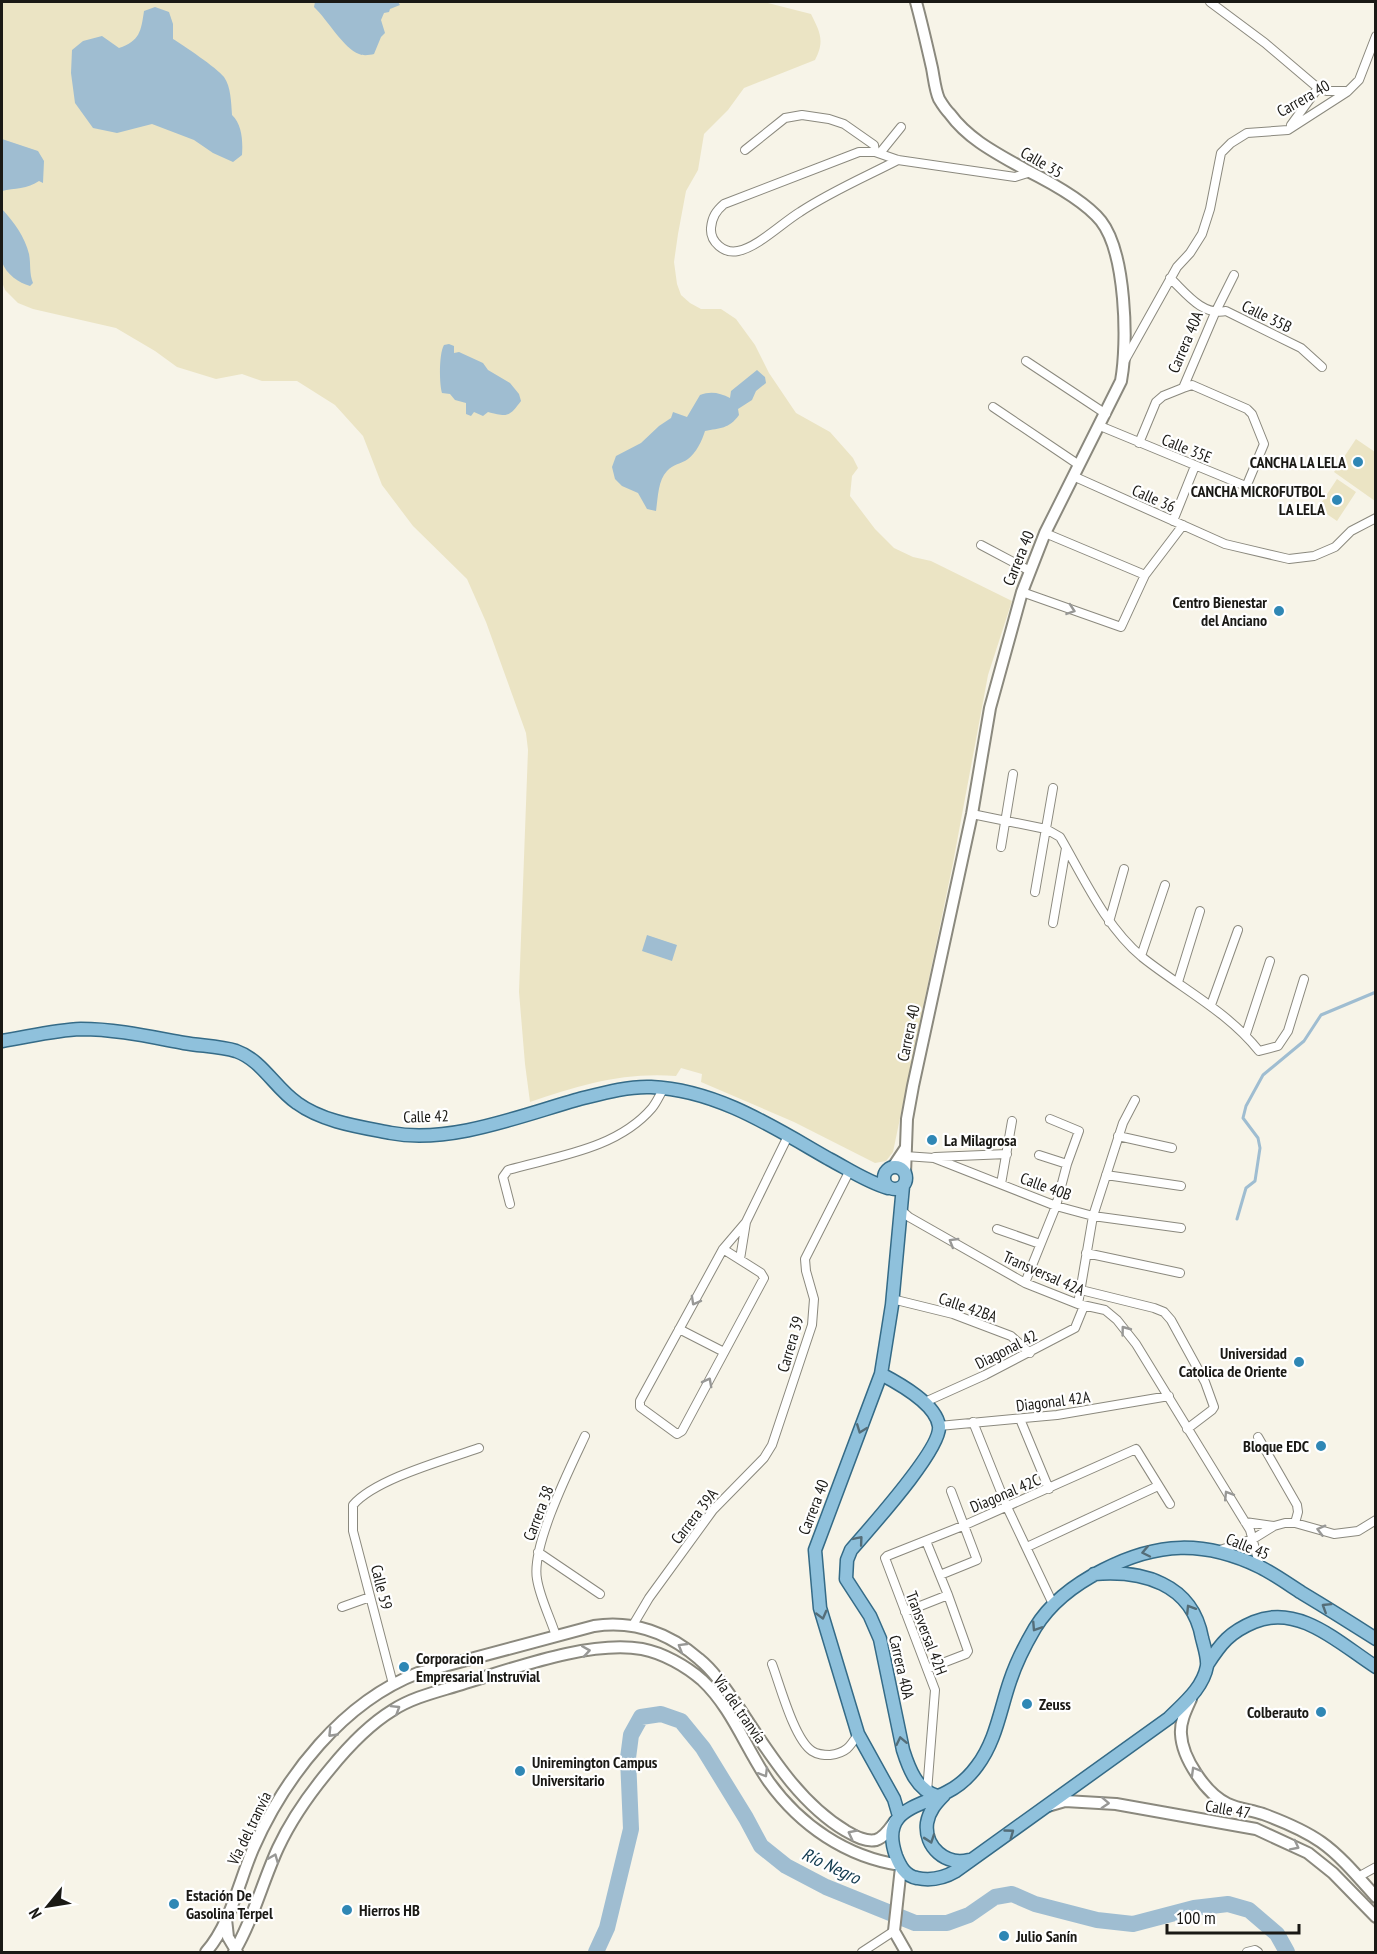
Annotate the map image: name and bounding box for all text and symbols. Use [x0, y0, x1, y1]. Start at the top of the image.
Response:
street label: Carrera 40 [1273, 75, 1333, 121]
street label: Calle 35 [1017, 142, 1067, 182]
street label: Calle 35B [1239, 295, 1295, 337]
street label: Carrera 40A [1163, 308, 1207, 376]
street label: Calle 35E [1159, 429, 1215, 467]
place label: CANCHA LA LELA [1250, 452, 1347, 472]
marker: CANCHA LA LELA [1351, 455, 1365, 469]
street label: Calle 36 [1129, 480, 1179, 516]
place label: CANCHA MICROFUTBOL LA LELA [1191, 481, 1326, 519]
marker: CANCHA MICROFUTBOL LA LELA [1330, 493, 1344, 507]
street label: Carrera 40 [998, 528, 1038, 588]
place label: Centro Bienestar del Anciano [1173, 592, 1267, 630]
one-way arrow [1065, 602, 1076, 615]
marker: Centro Bienestar del Anciano [1272, 604, 1286, 618]
street label: Carrera 40 [892, 1003, 924, 1063]
street label: Calle 42 [403, 1105, 449, 1127]
place label: La Milagrosa [944, 1130, 1017, 1150]
marker: La Milagrosa [925, 1133, 939, 1147]
street label: Calle 40B [1018, 1168, 1074, 1204]
one-way arrow [949, 1238, 959, 1250]
street label: Transversal 42A [1000, 1246, 1088, 1300]
street label: Calle 42BA [936, 1288, 1000, 1326]
one-way arrow [691, 1294, 702, 1305]
street label: Carrera 39 [772, 1314, 808, 1374]
street label: Diagonal 42 [972, 1325, 1040, 1373]
one-way arrow [1121, 1325, 1132, 1336]
place label: Universidad Catolica de Oriente [1179, 1343, 1287, 1381]
marker: Universidad Catolica de Oriente [1292, 1355, 1306, 1369]
one-way arrow [701, 1378, 712, 1388]
street label: Diagonal 42A [1015, 1386, 1092, 1415]
one-way arrow [856, 1423, 868, 1434]
place label: Bloque EDC [1243, 1436, 1310, 1456]
marker: Bloque EDC [1314, 1439, 1328, 1453]
street label: Diagonal 42C [967, 1469, 1043, 1517]
street label: Carrera 40 [793, 1477, 833, 1537]
street label: Carrera 38 [518, 1483, 558, 1543]
street label: Carrera 39A [666, 1484, 722, 1548]
one-way arrow [1223, 1491, 1235, 1501]
one-way arrow [1316, 1525, 1326, 1538]
street label: Calle 45 [1223, 1528, 1273, 1564]
one-way arrow [852, 1536, 863, 1547]
one-way arrow [1141, 1545, 1151, 1558]
street label: Calle 59 [367, 1563, 397, 1611]
street label: Transversal 42H [902, 1588, 952, 1678]
one-way arrow [1322, 1603, 1332, 1615]
one-way arrow [1186, 1605, 1197, 1616]
one-way arrow [815, 1609, 827, 1620]
one-way arrow [1033, 1621, 1044, 1632]
street label: Carrera 40A [885, 1633, 919, 1701]
one-way arrow [678, 1643, 688, 1654]
one-way arrow [581, 1646, 590, 1658]
place label: Corporacion Empresarial Instruvial [416, 1648, 540, 1686]
marker: Corporacion Empresarial Instruvial [397, 1660, 411, 1674]
street label: Vía del tranvía [709, 1670, 771, 1747]
place label: Zeuss [1039, 1694, 1071, 1714]
marker: Zeuss [1020, 1697, 1034, 1711]
place label: Colberauto [1247, 1702, 1309, 1722]
one-way arrow [390, 1704, 400, 1716]
marker: Colberauto [1314, 1705, 1328, 1719]
one-way arrow [328, 1727, 339, 1737]
one-way arrow [895, 1736, 908, 1746]
place label: Uniremington Campus Universitario [532, 1752, 658, 1790]
marker: Uniremington Campus Universitario [513, 1764, 527, 1778]
one-way arrow [757, 1767, 769, 1777]
one-way arrow [1191, 1767, 1202, 1777]
street label: Vía del tranvía [222, 1788, 275, 1869]
street label: Calle 47 [1204, 1795, 1252, 1823]
one-way arrow [1101, 1797, 1110, 1810]
one-way arrow [848, 1829, 859, 1841]
one-way arrow [1003, 1829, 1014, 1840]
one-way arrow [923, 1833, 936, 1843]
one-way arrow [1288, 1839, 1299, 1850]
water label: Río Negro [798, 1842, 865, 1889]
one-way arrow [267, 1853, 279, 1864]
north arrow [18, 1876, 78, 1936]
place label: Estación De Gasolina Terpel [186, 1885, 273, 1923]
marker: Estación De Gasolina Terpel [167, 1897, 181, 1911]
scale bar [1167, 1897, 1299, 1935]
place label: Hierros HB [359, 1900, 420, 1920]
marker: Hierros HB [340, 1903, 354, 1917]
text: N [24, 1905, 46, 1922]
text: 100 m [1176, 1906, 1216, 1929]
place label: Julio Sanín [1015, 1926, 1077, 1946]
marker: Julio Sanín [997, 1929, 1011, 1943]

